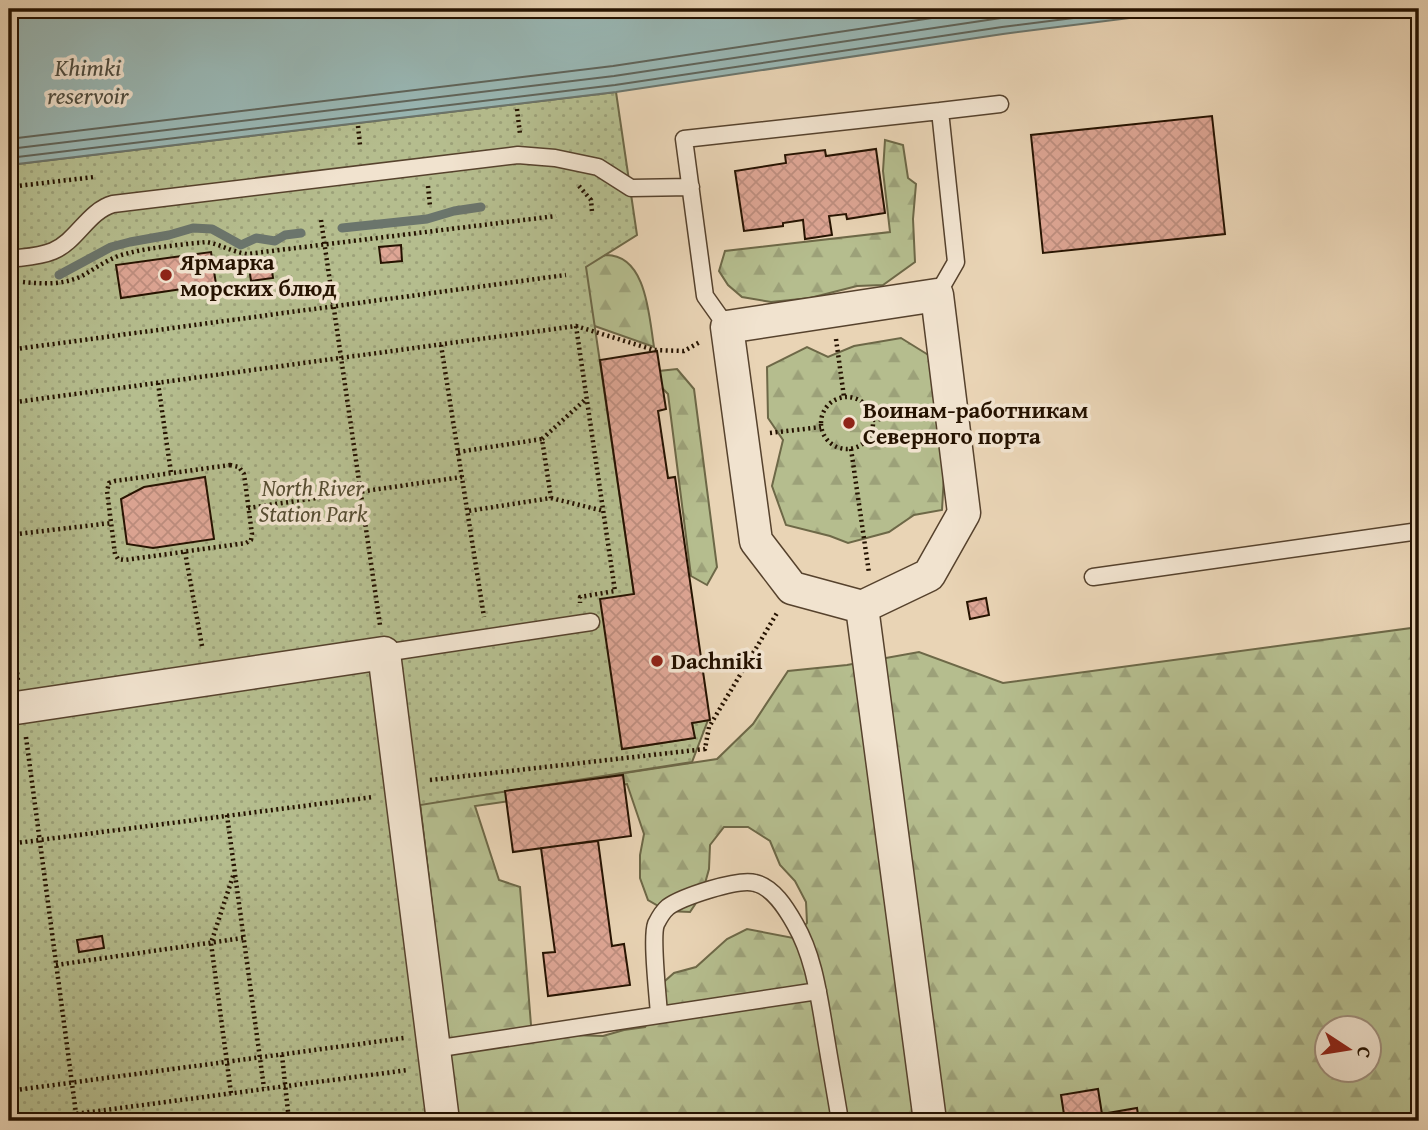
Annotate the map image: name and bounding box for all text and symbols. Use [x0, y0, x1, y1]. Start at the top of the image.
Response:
water label: Khimki reservoir [47, 50, 130, 113]
place label: Ярмарка морских блюд [179, 245, 337, 304]
marker: Ярмарка морских блюд [158, 267, 174, 283]
place label: Воинам-работникам Северного порта [863, 393, 1088, 452]
marker: Воинам-работникам Северного порта [841, 415, 857, 431]
park label: North River Station Park [259, 471, 368, 530]
place label: Dachniki [671, 644, 763, 677]
marker: Dachniki [649, 653, 665, 669]
north arrow [1312, 1014, 1382, 1084]
text: С [1350, 1044, 1379, 1061]

